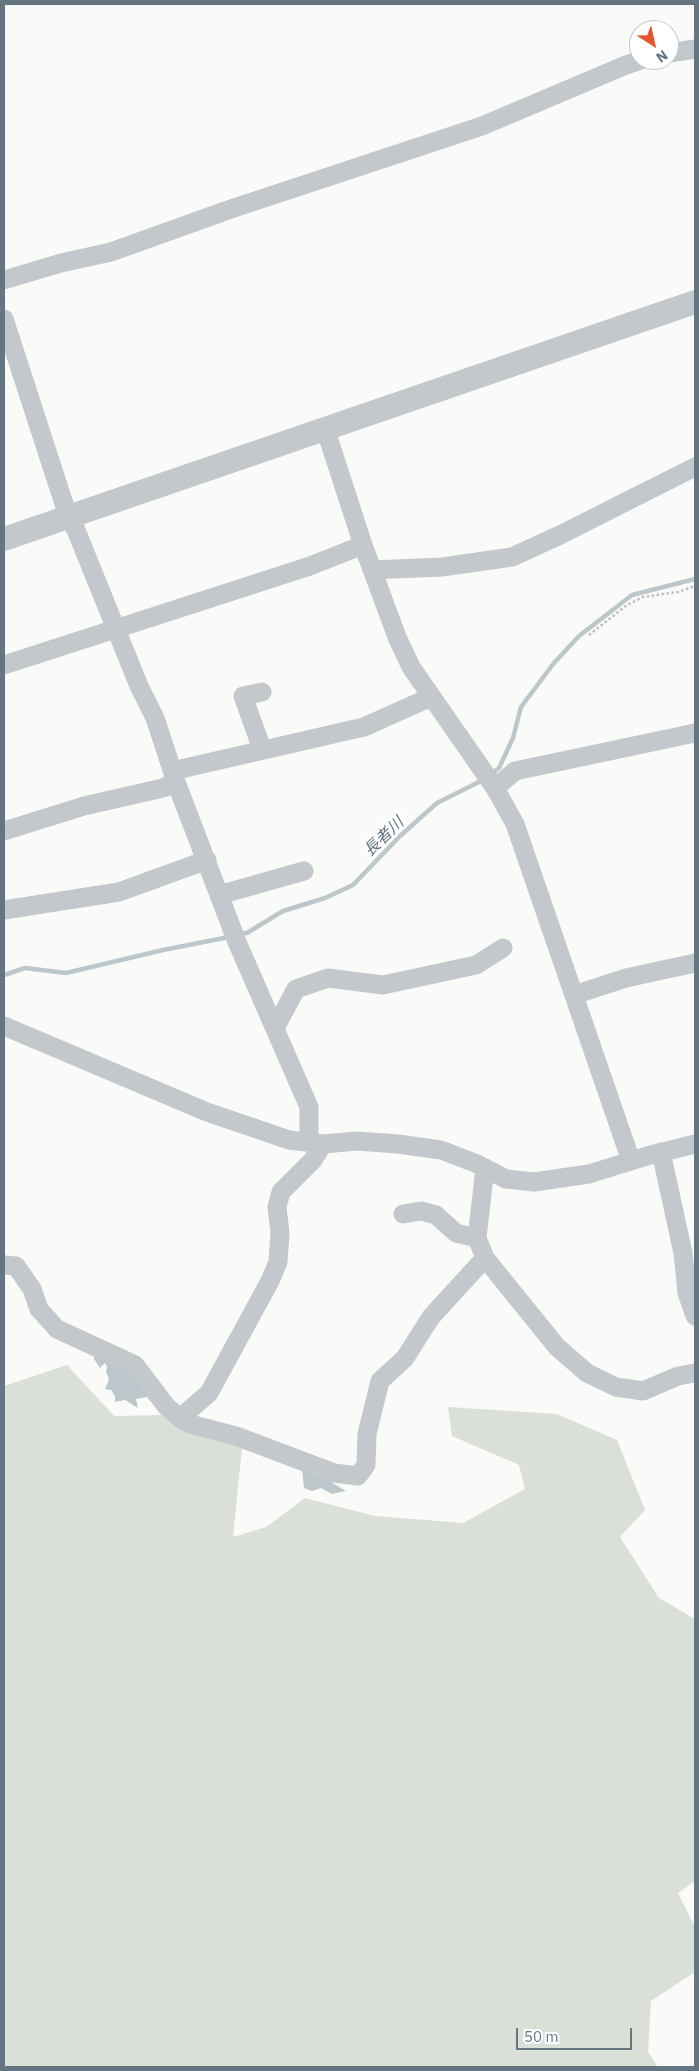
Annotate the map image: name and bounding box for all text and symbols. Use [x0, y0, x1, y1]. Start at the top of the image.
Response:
north arrow [629, 20, 679, 70]
text: N [653, 46, 671, 67]
water label: 長者川 [360, 813, 408, 861]
scale bar [519, 2018, 635, 2050]
text: 50 m [524, 2027, 559, 2046]

